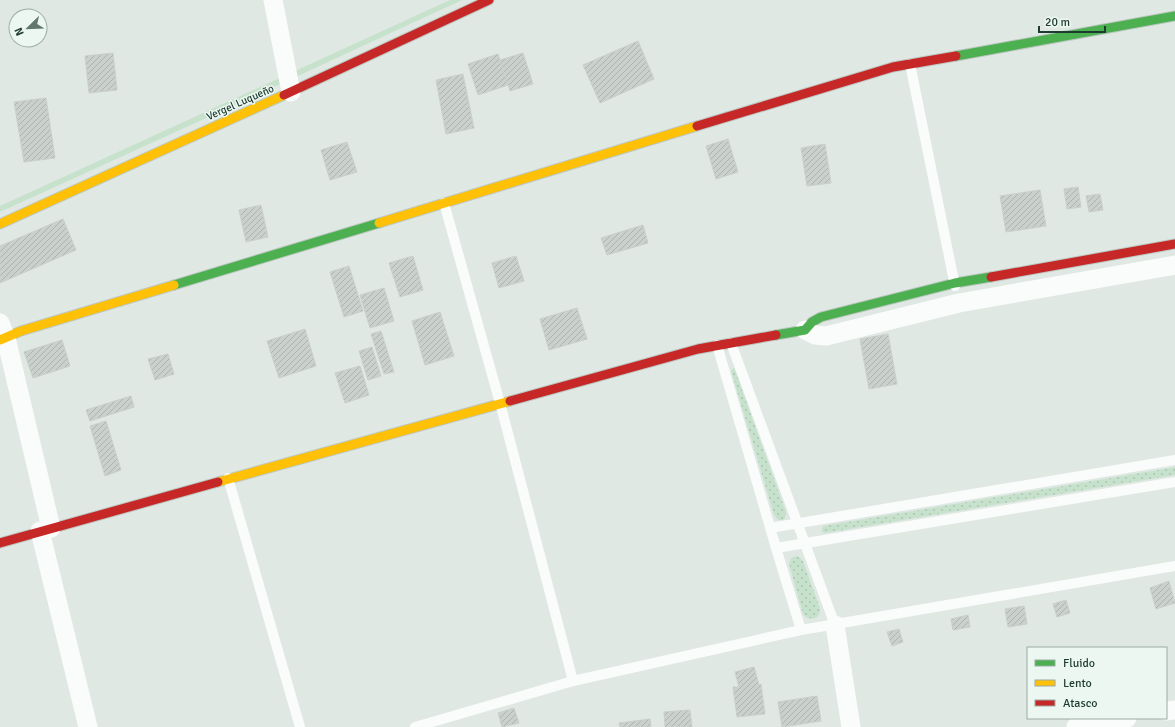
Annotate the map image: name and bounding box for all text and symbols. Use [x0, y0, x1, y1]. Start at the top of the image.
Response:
north arrow [8, 8, 48, 48]
scale bar [1039, 8, 1105, 34]
text: 20 m [1045, 15, 1070, 30]
text: N [12, 26, 27, 38]
street label: Vergel Luqueño [204, 82, 276, 123]
legend [1027, 647, 1167, 719]
text: Fluido [1063, 656, 1095, 671]
text: Lento [1063, 676, 1092, 691]
text: Atasco [1063, 696, 1098, 711]

